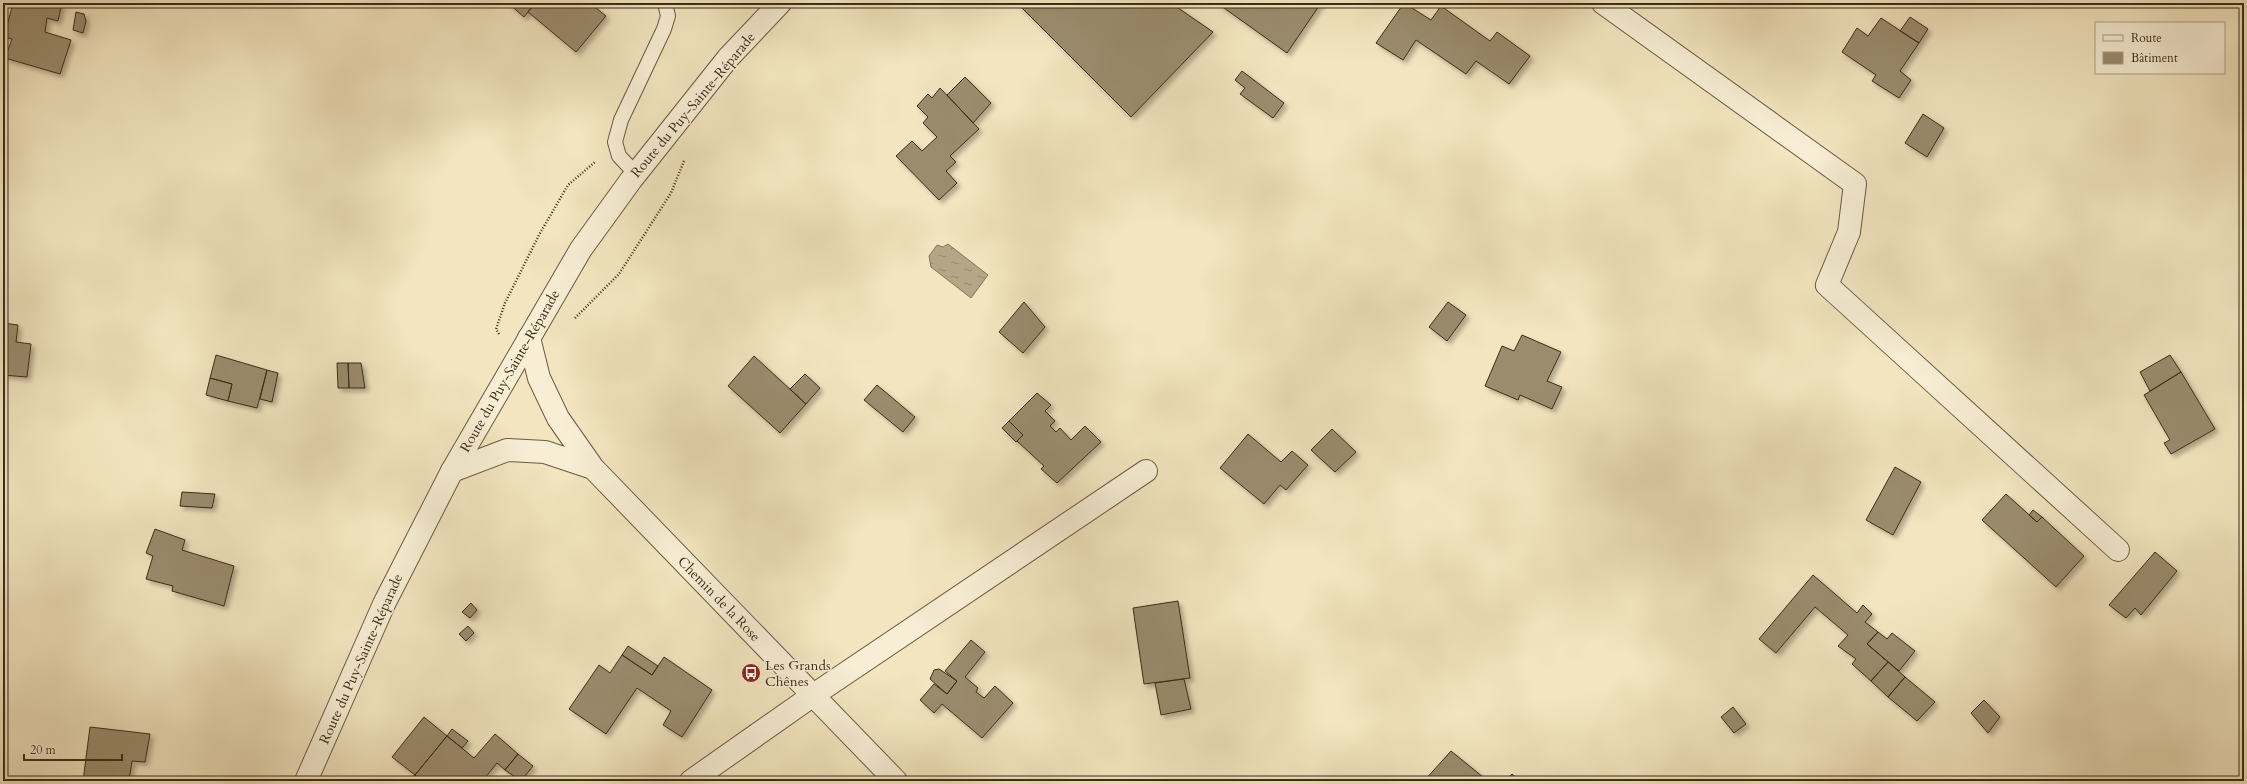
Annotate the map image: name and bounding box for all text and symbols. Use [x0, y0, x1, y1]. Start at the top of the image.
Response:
legend [2095, 22, 2225, 74]
street label: Route du Puy-Sainte-Réparade [626, 28, 760, 182]
text: Route [2131, 30, 2162, 46]
text: Bâtiment [2131, 50, 2178, 66]
street label: Route du Puy-Sainte-Réparade [456, 286, 564, 456]
street label: Chemin de la Rose [673, 552, 765, 646]
street label: Route du Puy-Sainte-Réparade [315, 571, 407, 747]
place label: Les Grands Chênes [765, 656, 831, 691]
bus stop icon: Les Grands Chênes [740, 662, 762, 684]
scale bar [24, 736, 122, 762]
text: 20 m [30, 742, 57, 758]

